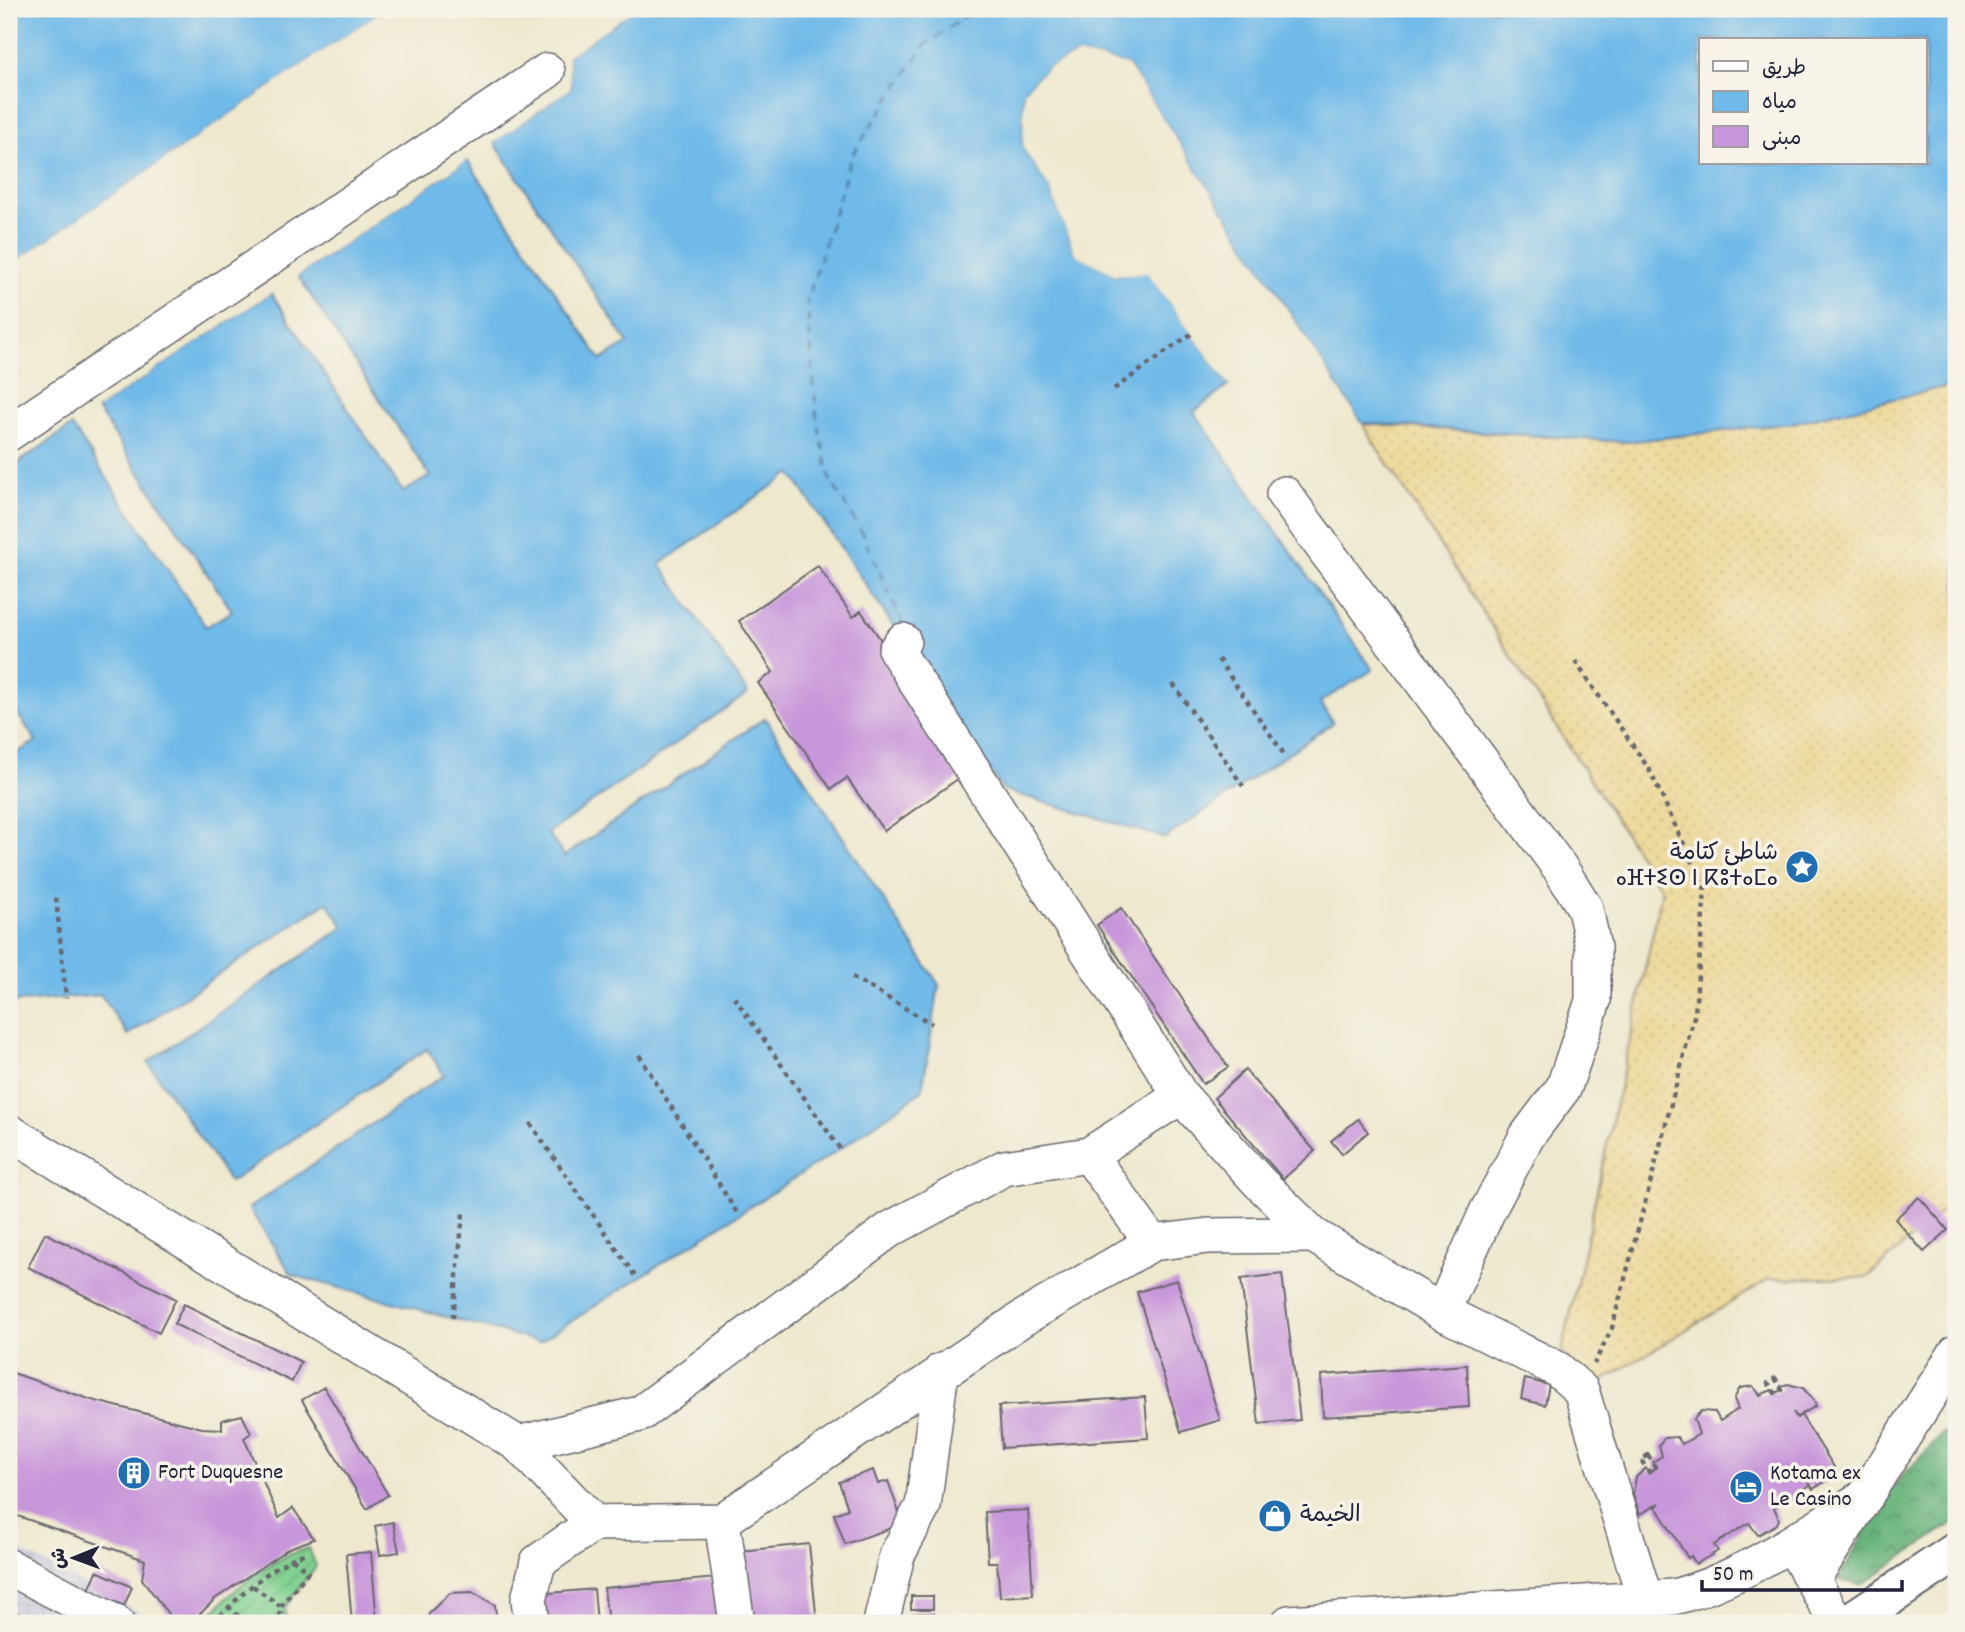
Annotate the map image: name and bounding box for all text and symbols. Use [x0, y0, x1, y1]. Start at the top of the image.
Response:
legend [1699, 38, 1926, 164]
text: طريق [1762, 55, 1806, 85]
text: مياه [1762, 89, 1797, 119]
text: مبنى [1762, 125, 1801, 155]
place label: شاطئ كتامة ⴰⴼⵜⵉⵙ ⵏ ⴽⵓⵜⴰⵎⴰ [1616, 838, 1778, 897]
place icon: شاطئ كتامة ⴰⴼⵜⵉⵙ ⵏ ⴽⵓⵜⴰⵎⴰ [1783, 848, 1821, 886]
building icon: Fort Duquesne [115, 1454, 153, 1492]
place label: Fort Duquesne [158, 1457, 283, 1490]
place label: Kotama ex Le Casino [1770, 1458, 1861, 1517]
hotel icon: Kotama ex Le Casino [1727, 1468, 1765, 1506]
shop icon: الخيمة [1256, 1497, 1294, 1535]
place label: الخيمة [1300, 1500, 1361, 1533]
north arrow [38, 1524, 108, 1594]
text: ش [47, 1547, 74, 1569]
scale bar [1702, 1548, 1902, 1592]
text: 50 m [1713, 1561, 1753, 1591]

